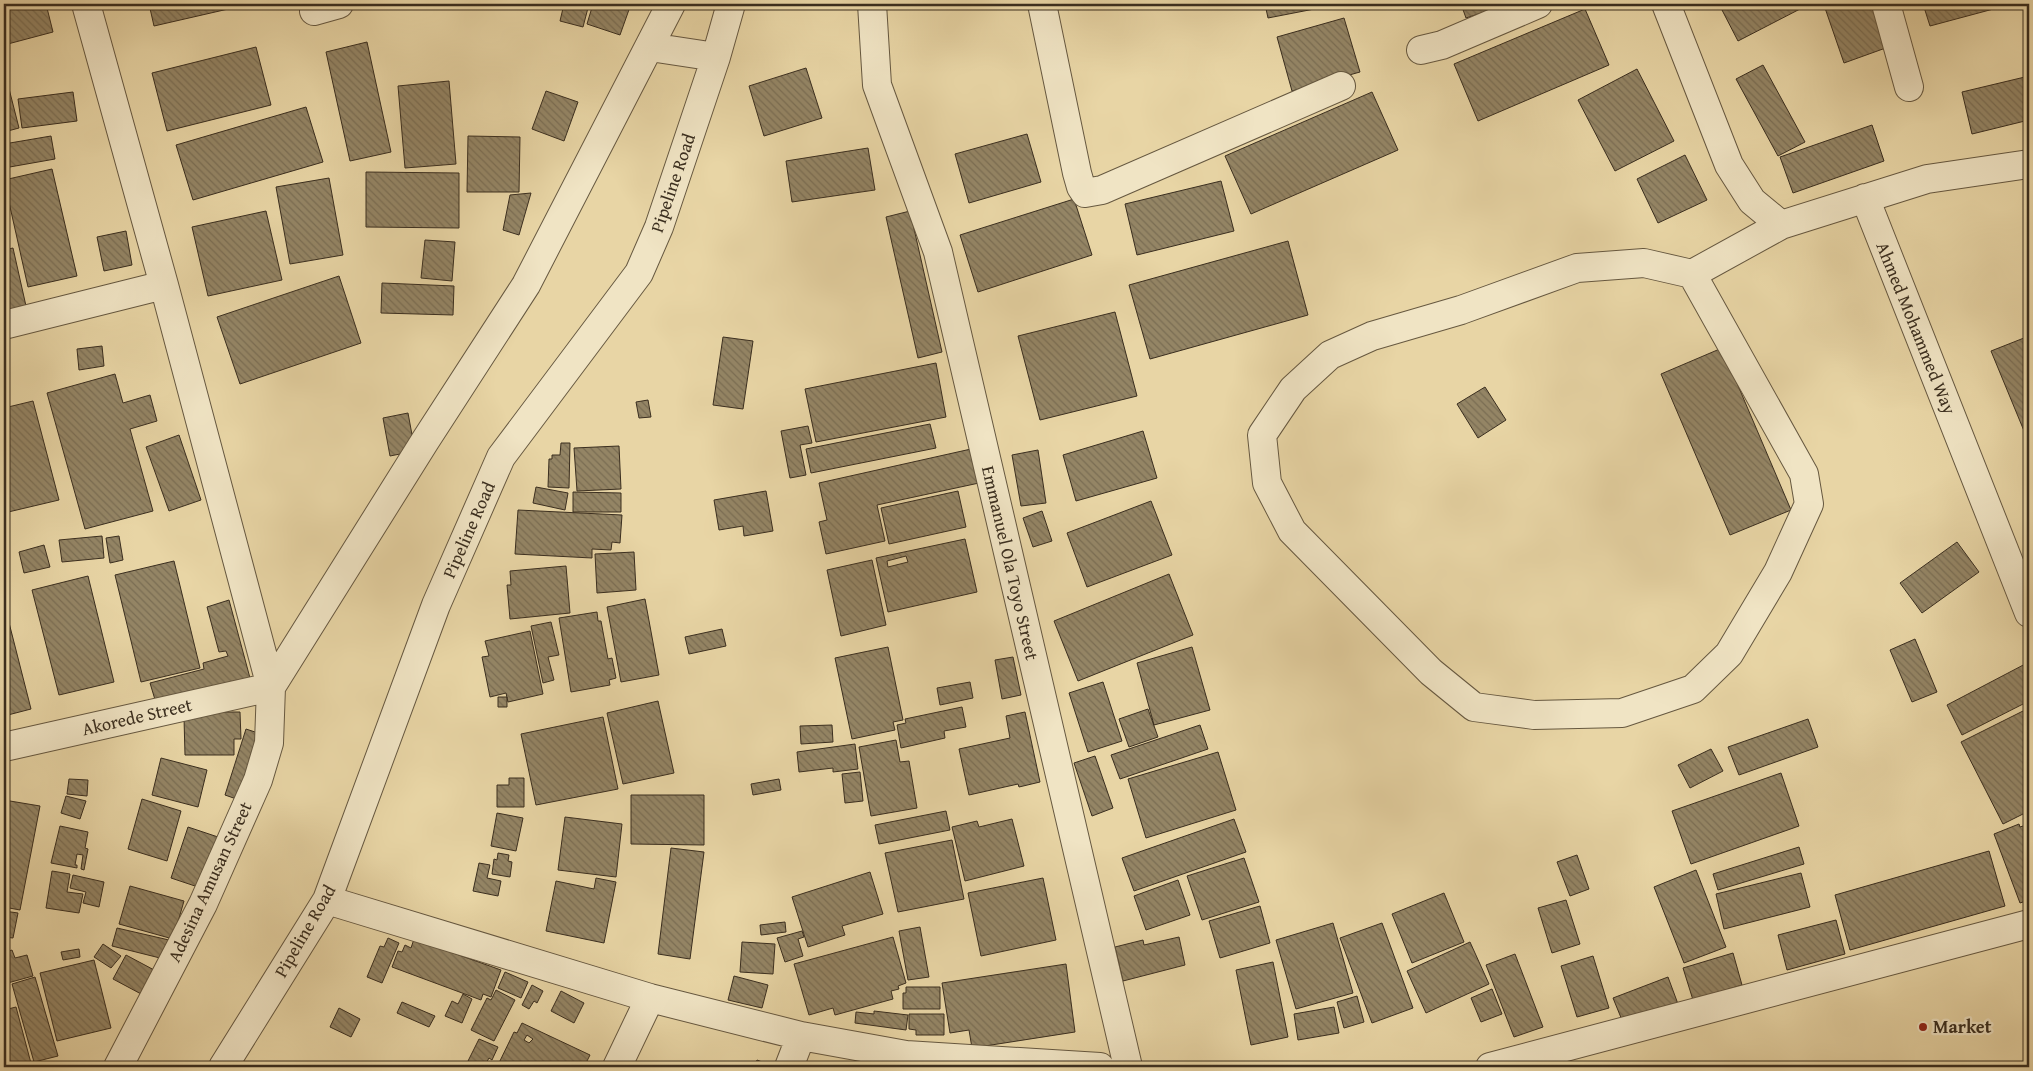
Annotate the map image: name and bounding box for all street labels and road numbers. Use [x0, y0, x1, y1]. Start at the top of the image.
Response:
street label: Pipeline Road [643, 129, 702, 236]
street label: Ahmed Mohammed Way [1870, 238, 1963, 418]
street label: Emmanuel Ola Toyo Street [975, 463, 1046, 663]
street label: Pipeline Road [435, 477, 502, 582]
street label: Akorede Street [79, 691, 195, 742]
street label: Adesina Amusan Street [160, 796, 259, 967]
street label: Pipeline Road [267, 879, 342, 982]

